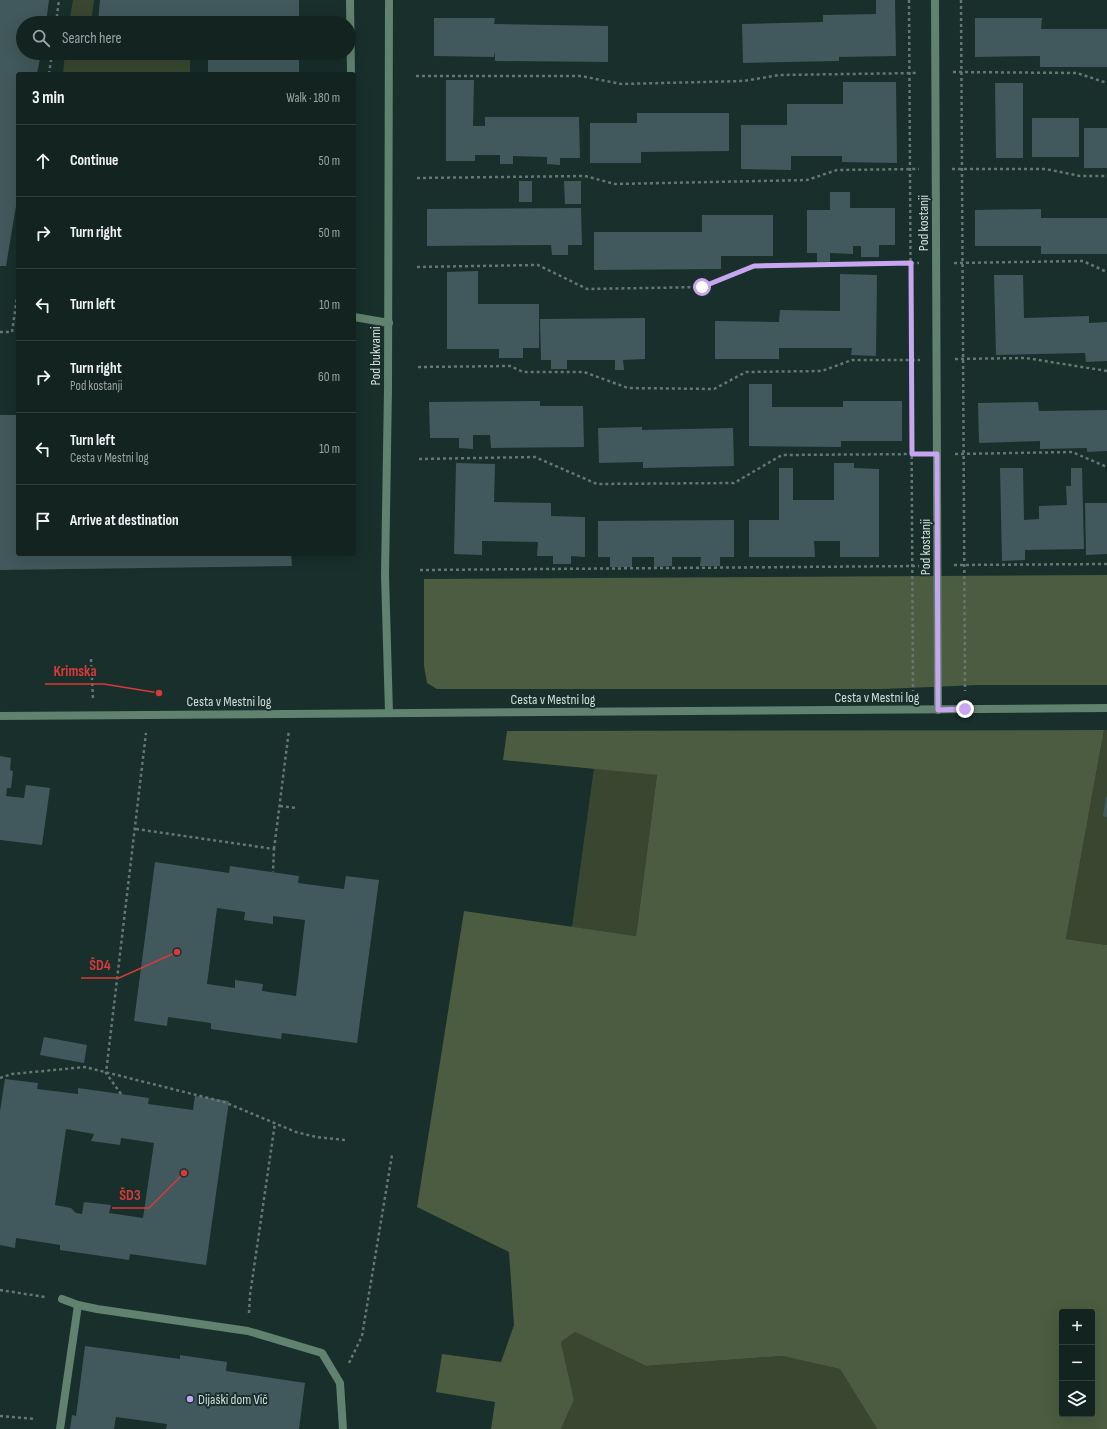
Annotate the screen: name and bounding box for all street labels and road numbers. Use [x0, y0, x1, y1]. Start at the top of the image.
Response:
street label: Pod kostanji [915, 195, 932, 251]
street label: Pod bukvami [367, 327, 384, 385]
street label: Pod kostanji [917, 519, 934, 575]
street label: Cesta v Mestni log [835, 689, 920, 706]
street label: Cesta v Mestni log [511, 691, 596, 708]
street label: Cesta v Mestni log [187, 693, 272, 710]

